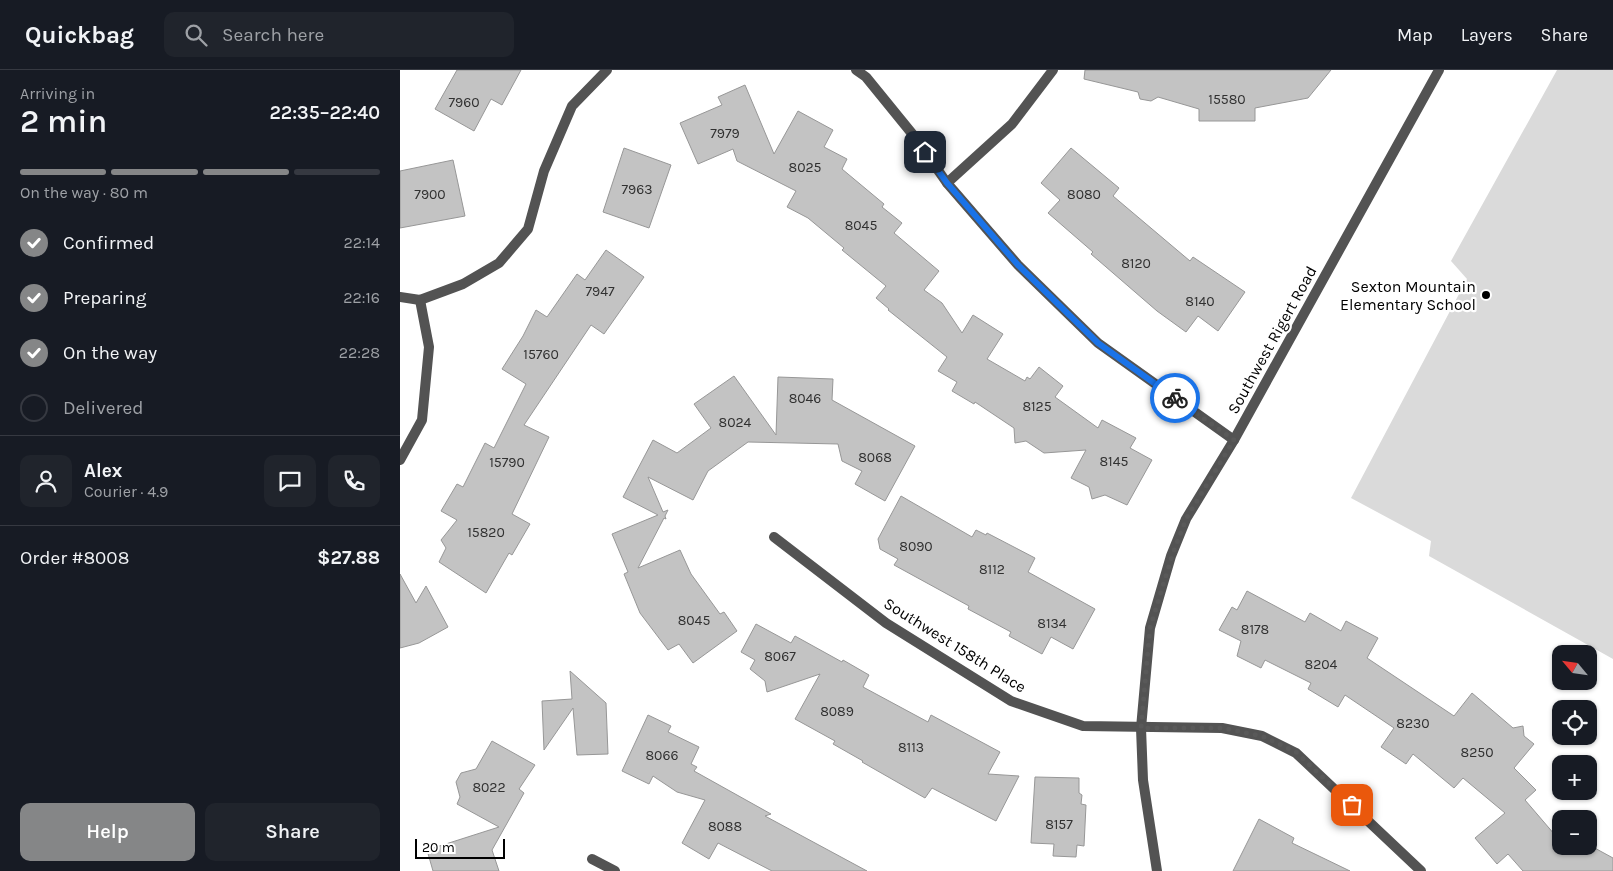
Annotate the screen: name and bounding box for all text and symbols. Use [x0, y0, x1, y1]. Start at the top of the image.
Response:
search box [164, 12, 514, 57]
text: Quickbag [25, 21, 134, 49]
icon: search [182, 21, 210, 49]
text: Search here [222, 24, 324, 46]
text: Map [1397, 24, 1433, 46]
text: Layers [1461, 24, 1513, 46]
text: Share [1541, 24, 1588, 46]
text: Arriving in [20, 84, 95, 103]
house number: 15580 [1208, 91, 1246, 108]
house number: 7960 [448, 94, 480, 111]
text: 22:35–22:40 [269, 102, 380, 124]
text: 2 min [20, 103, 107, 140]
house number: 7979 [710, 125, 740, 142]
pin [904, 131, 946, 173]
icon: home [911, 138, 939, 166]
house number: 8025 [789, 159, 822, 176]
house number: 7963 [622, 181, 652, 198]
text: On the way · 80 m [20, 183, 148, 202]
house number: 7900 [414, 186, 446, 203]
house number: 8080 [1067, 186, 1101, 203]
house number: 8045 [845, 217, 877, 234]
icon: check [20, 229, 48, 257]
text: Confirmed [63, 232, 154, 254]
text: 22:14 [344, 233, 380, 252]
house number: 8120 [1121, 255, 1151, 272]
street label: Southwest Rigert Road [1223, 263, 1321, 417]
place label: Sexton Mountain Elementary School [1340, 277, 1476, 314]
house number: 7947 [585, 283, 615, 300]
icon: check [20, 284, 48, 312]
text: Preparing [63, 287, 146, 309]
text: 22:16 [343, 288, 380, 307]
marker: Sexton Mountain Elementary School [1480, 289, 1492, 301]
house number: 8140 [1185, 293, 1215, 310]
icon: check [20, 339, 48, 367]
text: On the way [63, 342, 157, 364]
text: 22:28 [339, 343, 380, 362]
house number: 15760 [523, 346, 559, 363]
courier [1150, 373, 1200, 423]
icon: bike [1161, 384, 1189, 412]
house number: 8046 [789, 390, 821, 407]
text: Delivered [63, 397, 143, 419]
house number: 8125 [1022, 398, 1052, 415]
house number: 8024 [719, 414, 752, 431]
house number: 8068 [858, 449, 892, 466]
house number: 8145 [1100, 453, 1129, 470]
house number: 15790 [489, 454, 525, 471]
button: person [20, 455, 72, 507]
button: chat [264, 455, 316, 507]
button: phone [328, 455, 380, 507]
text: Alex [84, 460, 122, 482]
text: Courier · 4.9 [84, 482, 168, 501]
house number: 15820 [467, 524, 505, 541]
house number: 8090 [899, 538, 933, 555]
text: Order #8008 [20, 547, 129, 569]
text: $27.88 [317, 547, 380, 569]
house number: 8112 [979, 561, 1005, 578]
street label: Southwest 158th Place [880, 593, 1030, 697]
house number: 8045 [678, 612, 710, 629]
house number: 8134 [1037, 615, 1067, 632]
house number: 8178 [1241, 621, 1269, 638]
north arrow [1552, 645, 1598, 690]
map controls [1552, 645, 1597, 855]
house number: 8067 [764, 648, 796, 665]
house number: 8204 [1305, 656, 1338, 673]
button: locate [1552, 700, 1597, 745]
house number: 8089 [820, 703, 854, 720]
house number: 8230 [1396, 715, 1430, 732]
house number: 8113 [898, 739, 924, 756]
house number: 8250 [1461, 744, 1493, 761]
house number: 8066 [646, 747, 678, 764]
button: + [1552, 755, 1597, 800]
house number: 8022 [472, 779, 506, 796]
pin [1331, 784, 1373, 826]
icon: bag [1338, 791, 1366, 819]
button: Help [20, 803, 195, 861]
button: Share [205, 803, 380, 861]
button: − [1552, 810, 1597, 855]
house number: 8157 [1045, 816, 1073, 833]
house number: 8088 [708, 818, 742, 835]
scale bar [415, 836, 505, 859]
text: 20 m [422, 839, 455, 856]

